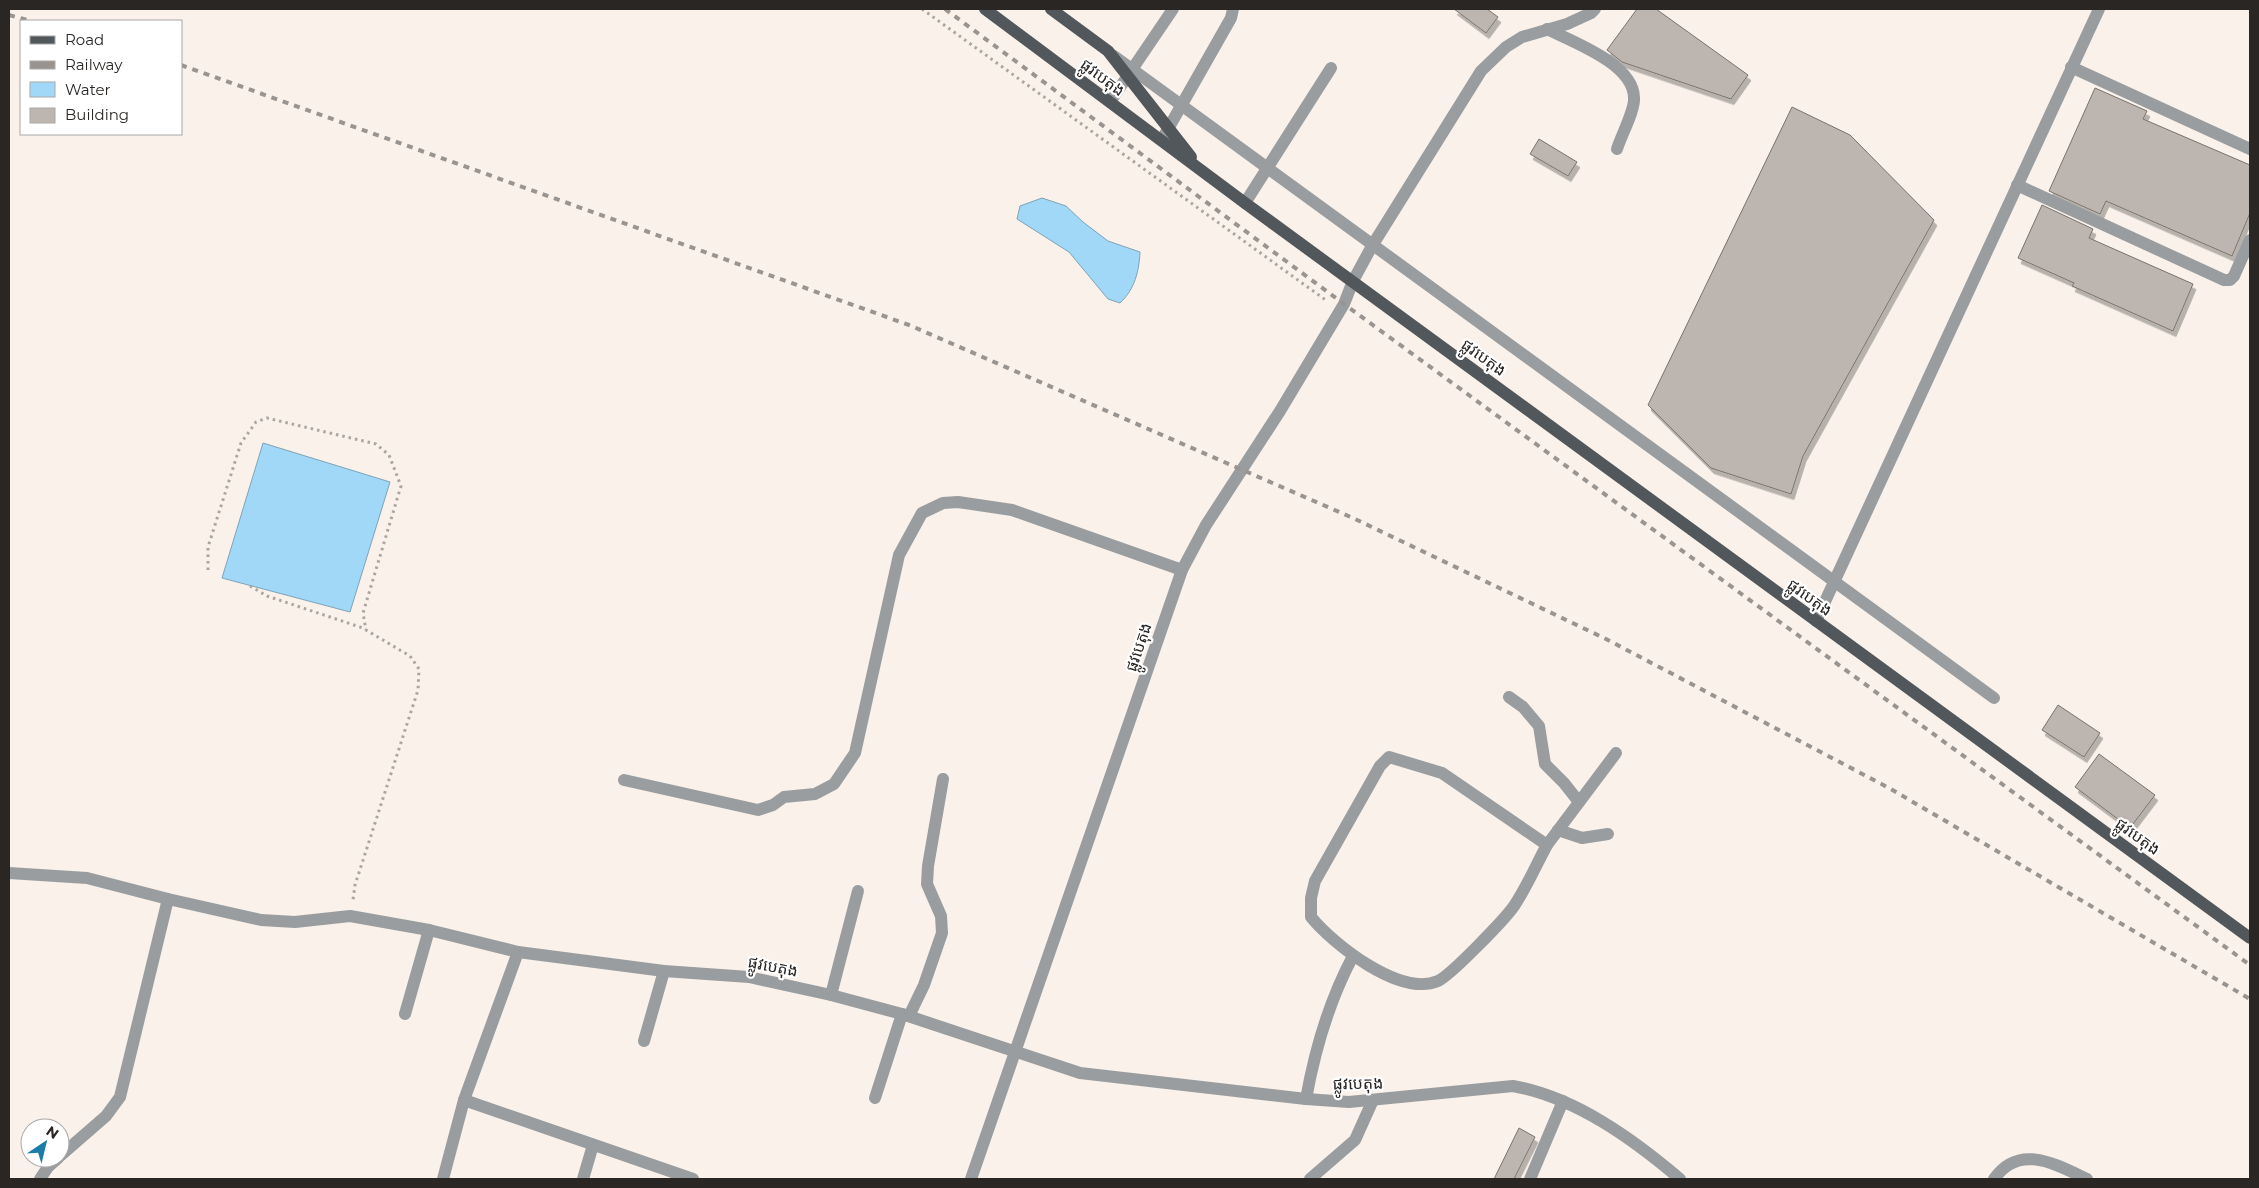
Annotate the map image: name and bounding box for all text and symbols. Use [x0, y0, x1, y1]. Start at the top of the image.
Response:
legend [20, 20, 182, 135]
text: Road [65, 30, 104, 49]
text: Railway [65, 55, 123, 74]
street label: ផ្លូវបេតុង [1074, 55, 1129, 104]
text: Water [65, 80, 111, 99]
text: Building [65, 105, 129, 124]
street label: ផ្លូវបេតុង [1455, 335, 1510, 384]
street label: ផ្លូវបេតុង [1781, 575, 1836, 624]
street label: ផ្លូវបេតុង [1121, 620, 1160, 676]
street label: ផ្លូវបេតុង [2109, 814, 2164, 863]
street label: ផ្លូវបេតុង [745, 952, 799, 985]
street label: ផ្លូវបេតុង [1333, 1074, 1383, 1098]
north arrow [20, 1118, 70, 1168]
text: N [43, 1122, 62, 1143]

